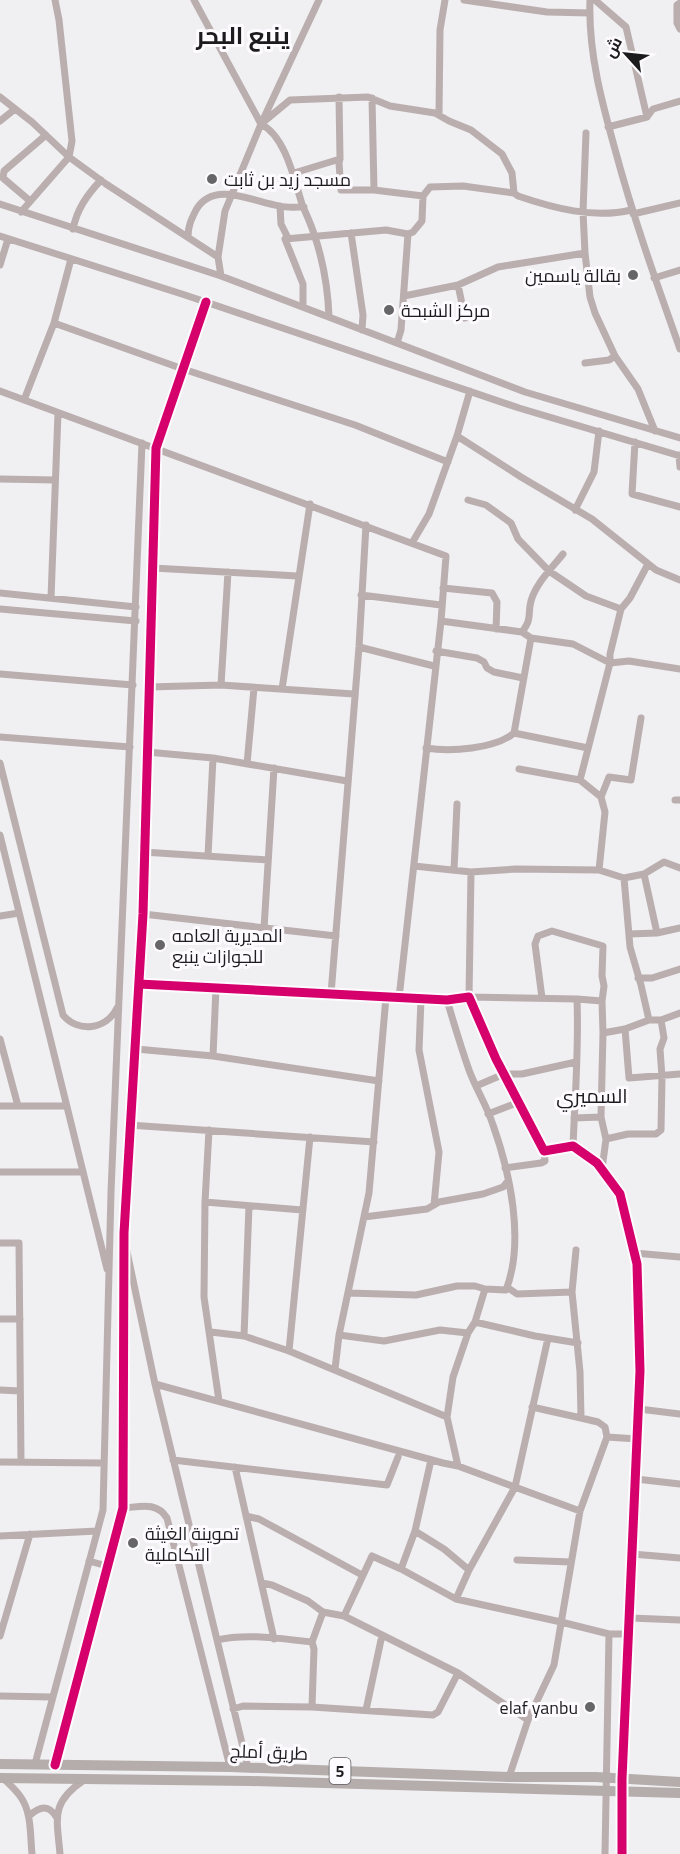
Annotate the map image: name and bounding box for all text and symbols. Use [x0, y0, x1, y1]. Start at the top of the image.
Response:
district label: ينبع البحر [195, 17, 290, 53]
north arrow [596, 24, 656, 84]
text: ش [597, 33, 628, 62]
place label: مسجد زيد بن ثابت [224, 166, 351, 193]
marker: مسجد زيد بن ثابت [205, 172, 219, 186]
place label: بقالة ياسمين [525, 262, 621, 289]
marker: بقالة ياسمين [626, 268, 640, 282]
place label: مركز الشبحة [401, 297, 490, 324]
marker: مركز الشبحة [382, 303, 396, 317]
place label: المديرية العامه للجوازات ينبع [172, 922, 283, 970]
marker: المديرية العامه للجوازات ينبع [153, 938, 167, 952]
district label: السميري [556, 1080, 628, 1112]
place label: تموينة الغيثة التكاملية [145, 1520, 239, 1568]
marker: تموينة الغيثة التكاملية [126, 1536, 140, 1550]
place label: elaf yanbu [500, 1694, 578, 1721]
marker: elaf yanbu [583, 1700, 597, 1714]
street label: طريق أملج [229, 1737, 309, 1767]
road number: 5 [330, 1758, 350, 1784]

